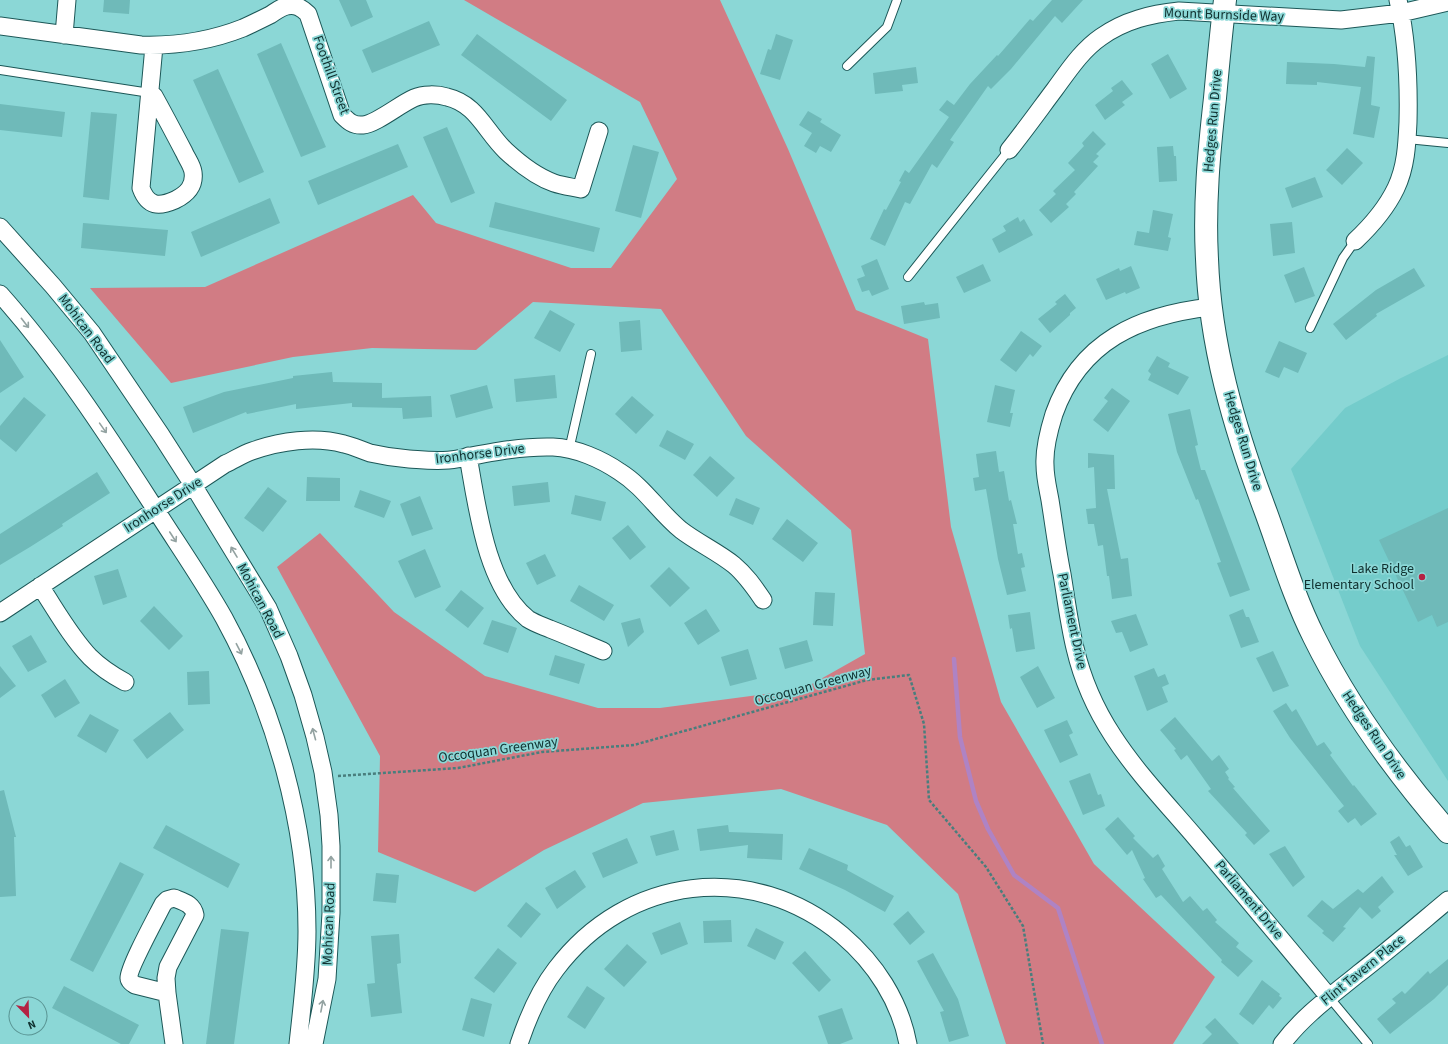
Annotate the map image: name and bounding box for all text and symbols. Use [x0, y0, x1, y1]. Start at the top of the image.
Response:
street label: Mount Burnside Way [1164, 3, 1285, 27]
street label: Foothill Street [308, 33, 355, 117]
street label: Hedges Run Drive [1199, 69, 1227, 173]
street label: Mohican Road [53, 290, 119, 368]
one-way arrow [21, 318, 30, 329]
street label: Hedges Run Drive [1218, 389, 1268, 493]
one-way arrow [99, 422, 107, 433]
street label: Ironhorse Drive [434, 439, 526, 469]
street label: Ironhorse Drive [120, 472, 206, 538]
one-way arrow [169, 531, 177, 543]
one-way arrow [229, 546, 237, 558]
place label: Lake Ridge Elementary School [1304, 559, 1414, 595]
street label: Mohican Road [232, 560, 288, 642]
street label: Parliament Drive [1052, 571, 1092, 671]
marker: Lake Ridge Elementary School [1417, 572, 1427, 582]
one-way arrow [236, 643, 243, 655]
street label: Occoquan Greenway [752, 661, 874, 711]
street label: Hedges Run Drive [1337, 687, 1411, 783]
one-way arrow [310, 728, 317, 741]
street label: Occoquan Greenway [437, 732, 559, 768]
one-way arrow [327, 856, 335, 869]
street label: Parliament Drive [1210, 856, 1288, 944]
street label: Mohican Road [318, 882, 340, 966]
street label: Flint Tavern Place [1317, 930, 1409, 1010]
north arrow [8, 996, 48, 1036]
one-way arrow [318, 1000, 326, 1013]
text: N [25, 1016, 38, 1033]

